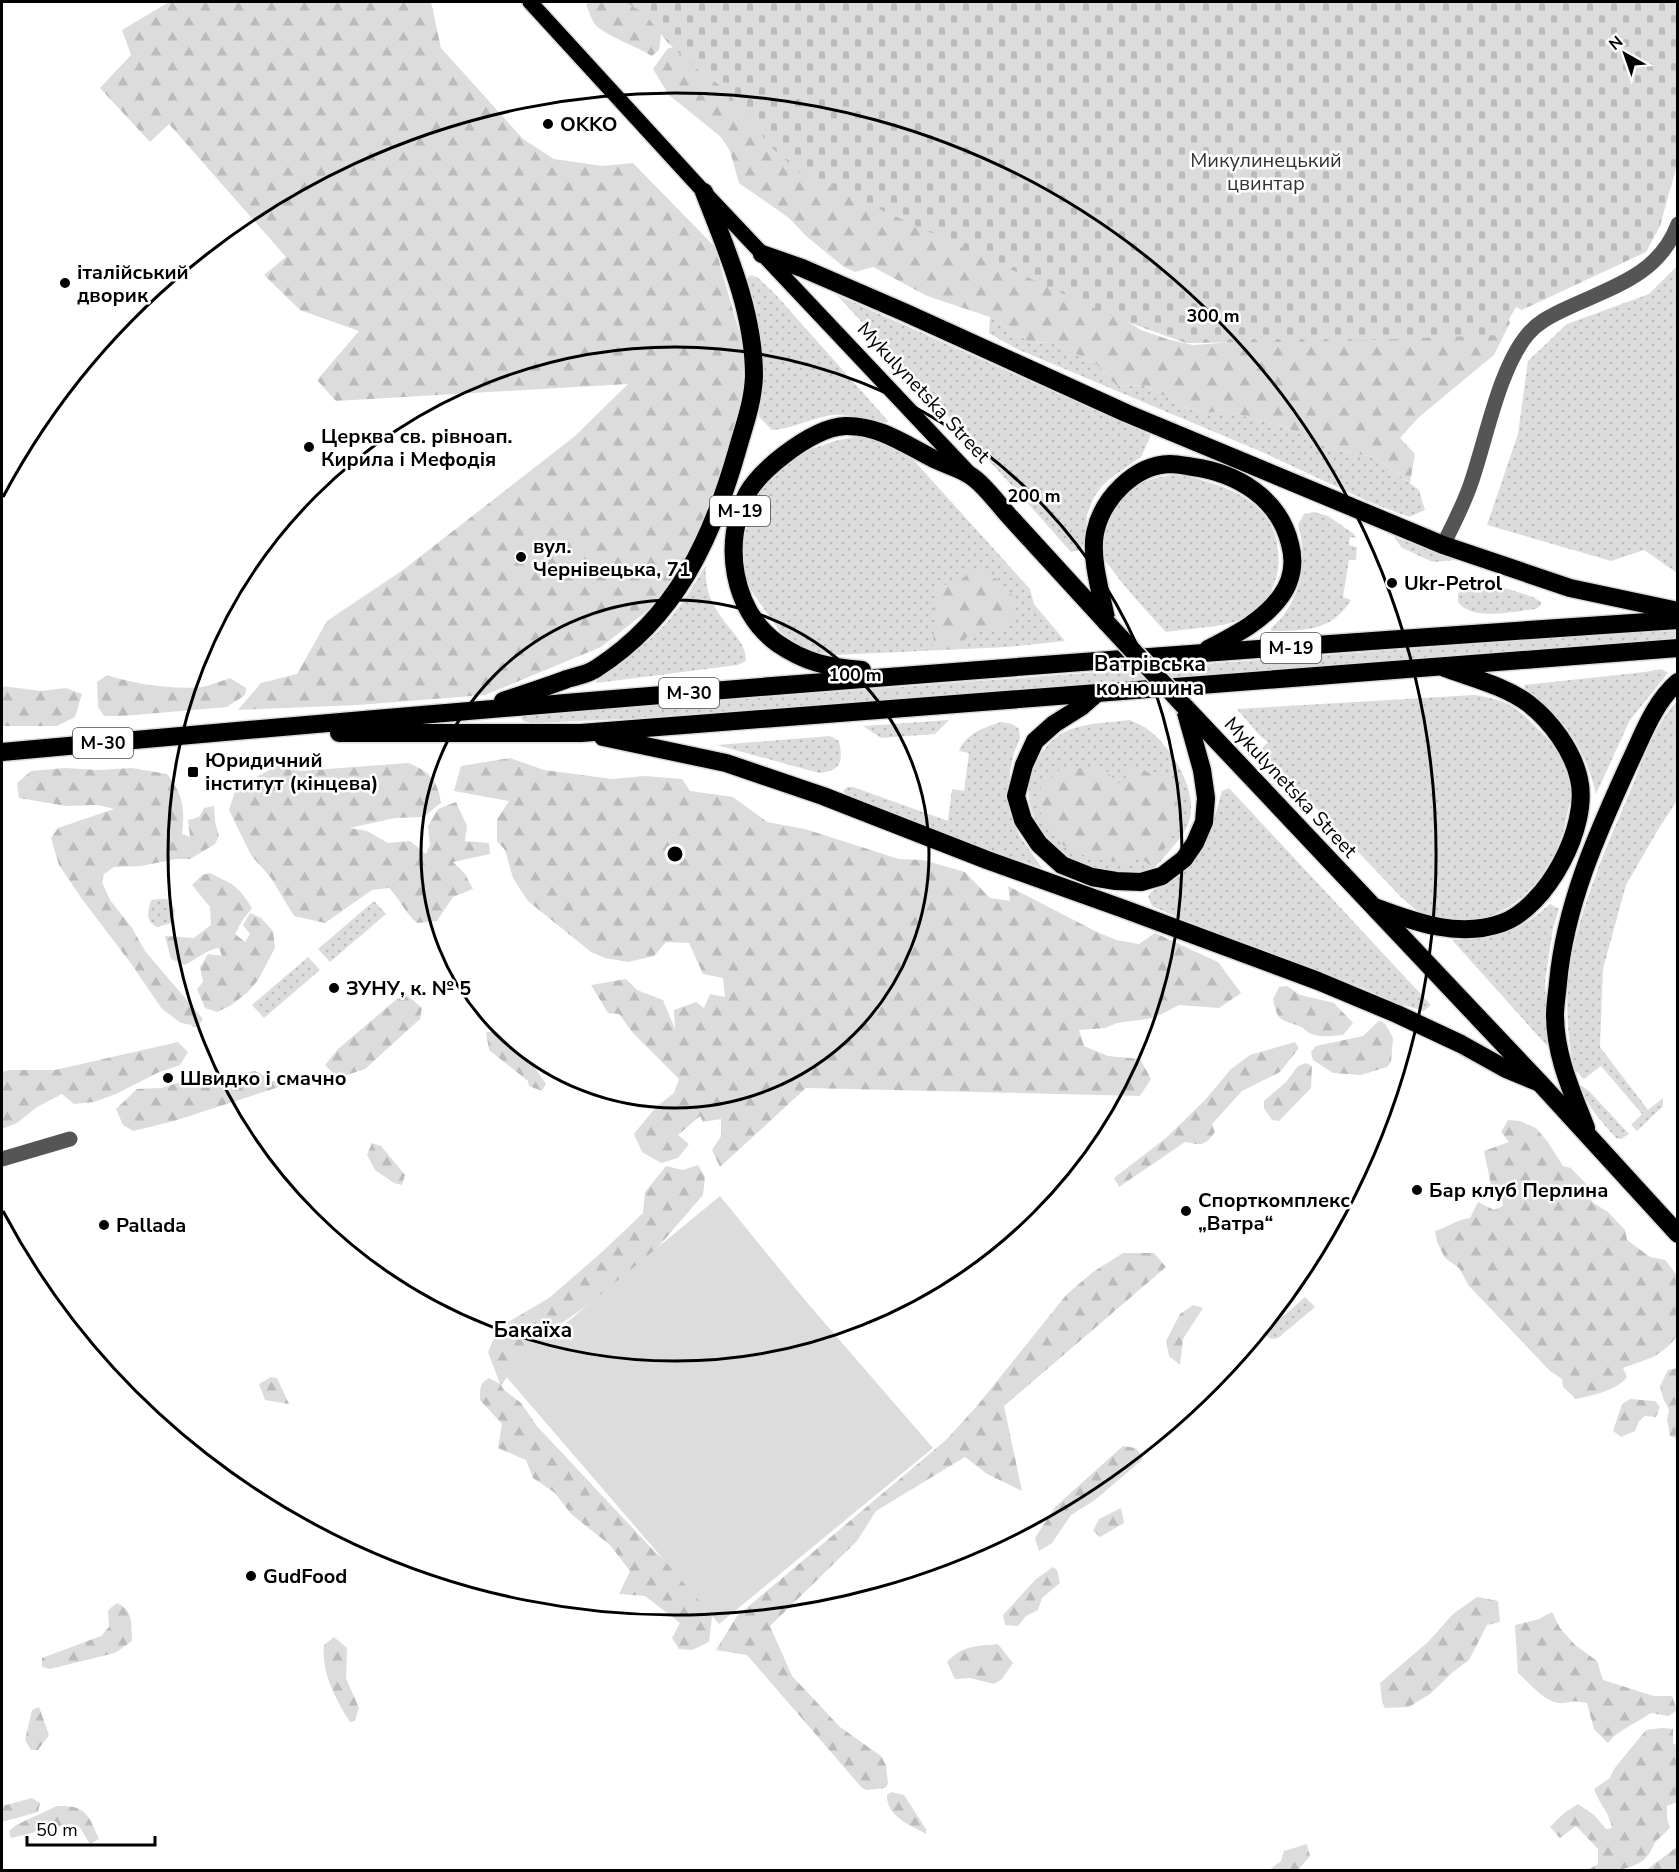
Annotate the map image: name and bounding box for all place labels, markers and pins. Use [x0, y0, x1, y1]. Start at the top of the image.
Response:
place label: OKKO [560, 111, 617, 138]
marker: OKKO [541, 117, 555, 131]
place label: італійський дворик [77, 259, 189, 309]
marker: італійський дворик [58, 276, 72, 290]
place label: Церква св. рівноап. Кирила і Мефодія [321, 423, 513, 473]
marker: Церква св. рівноап. Кирила і Мефодія [302, 440, 316, 454]
place label: вул. Чернівецька, 71 [533, 533, 691, 583]
marker: вул. Чернівецька, 71 [514, 550, 528, 564]
place label: Ukr-Petrol [1404, 570, 1503, 597]
marker: Ukr-Petrol [1385, 576, 1399, 590]
place label: Юридичний інститут (кінцева) [205, 747, 378, 797]
marker: Юридичний інститут (кінцева) [186, 765, 200, 779]
centre of rings [665, 844, 685, 864]
place label: ЗУНУ, к. № 5 [346, 975, 471, 1002]
marker: ЗУНУ, к. № 5 [327, 981, 341, 995]
place label: Швидко і смачно [180, 1065, 346, 1092]
marker: Швидко і смачно [161, 1071, 175, 1085]
place label: Бар клуб Перлина [1429, 1177, 1608, 1204]
marker: Бар клуб Перлина [1410, 1183, 1424, 1197]
place label: Спорткомплекс „Ватра“ [1198, 1187, 1350, 1237]
marker: Спорткомплекс „Ватра“ [1179, 1204, 1193, 1218]
place label: Pallada [116, 1212, 186, 1239]
marker: Pallada [97, 1218, 111, 1232]
place label: GudFood [263, 1563, 347, 1590]
marker: GudFood [244, 1569, 258, 1583]

